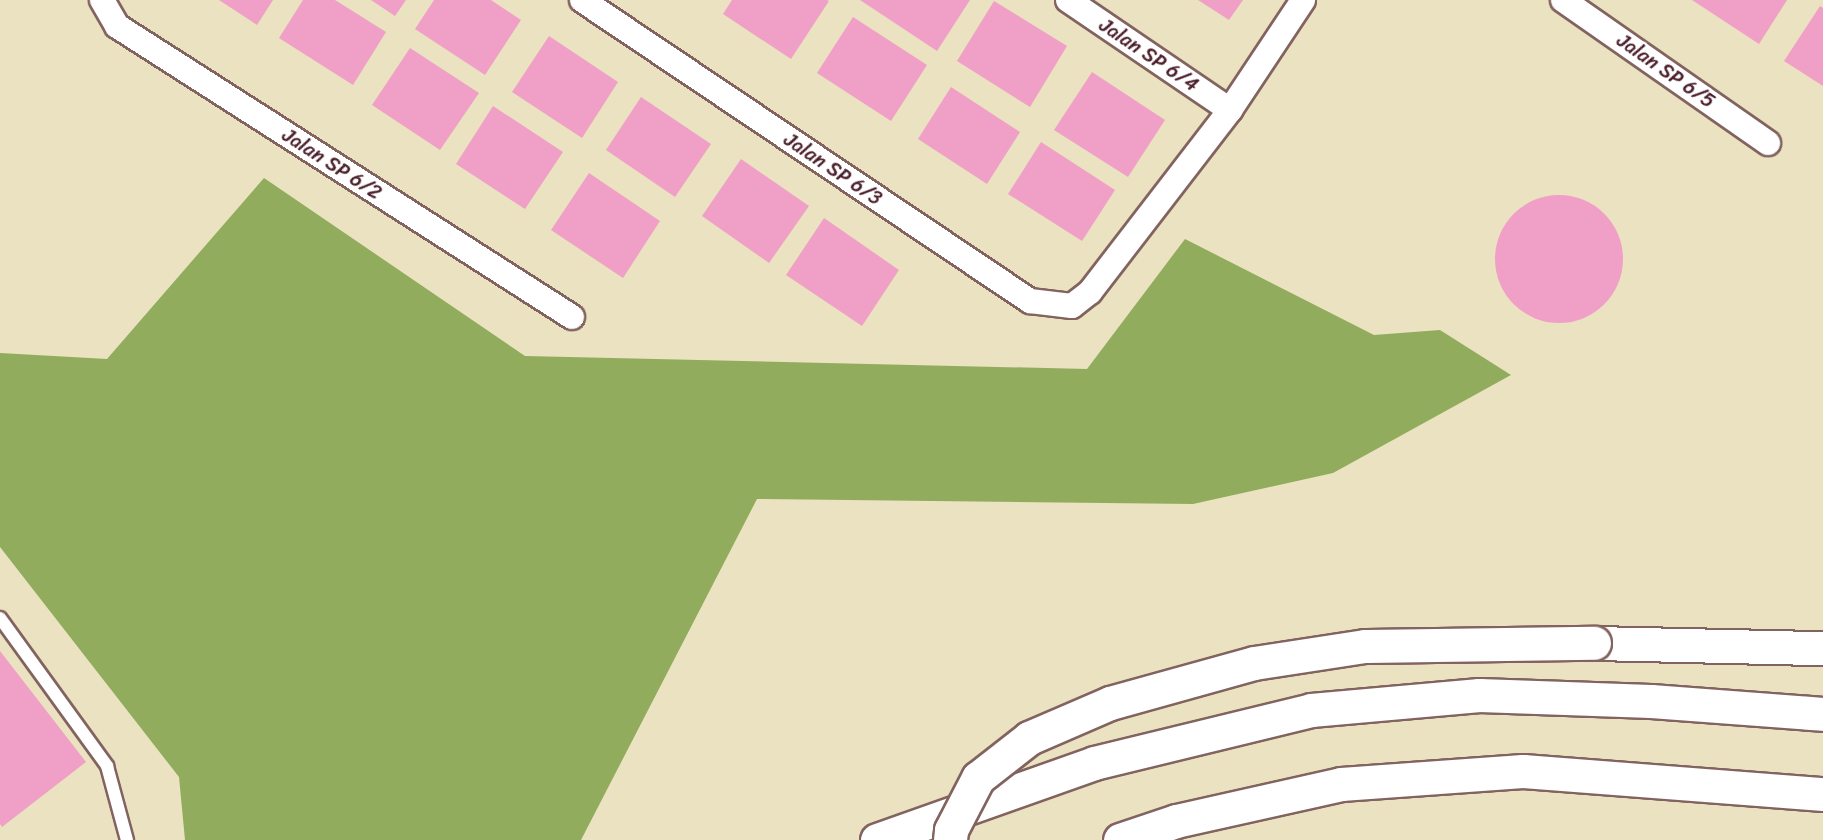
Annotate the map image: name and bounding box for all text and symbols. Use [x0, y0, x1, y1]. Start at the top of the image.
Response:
street label: Jalan SP 6/4 [1095, 13, 1203, 97]
street label: Jalan SP 6/5 [1612, 28, 1720, 114]
street label: Jalan SP 6/2 [278, 123, 386, 205]
street label: Jalan SP 6/3 [779, 127, 887, 211]

